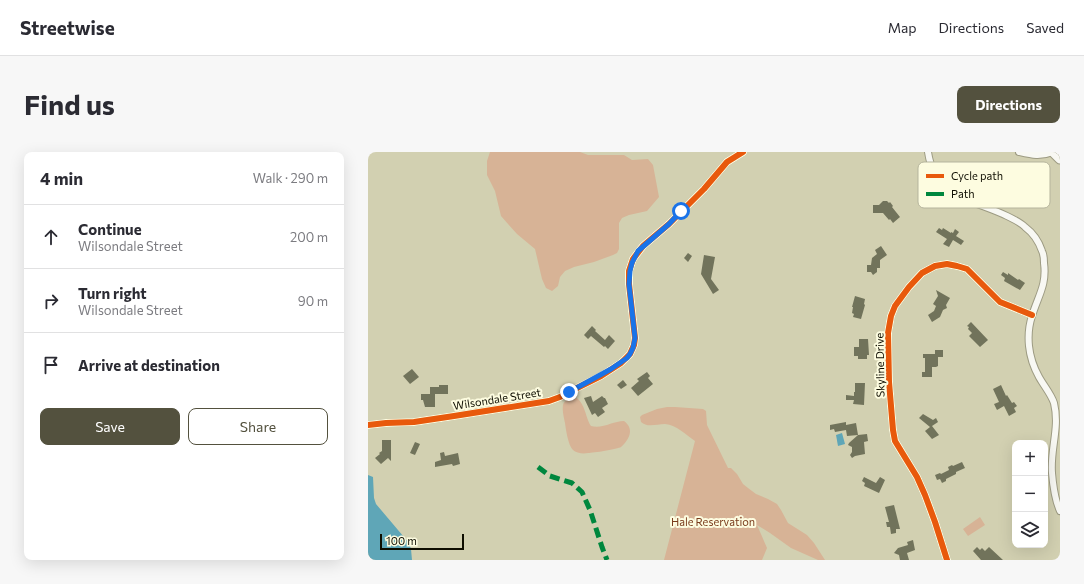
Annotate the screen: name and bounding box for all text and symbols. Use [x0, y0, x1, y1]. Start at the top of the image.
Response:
text: Streetwise [20, 16, 115, 39]
text: Map [888, 19, 917, 36]
text: Directions [939, 19, 1004, 36]
text: Saved [1026, 19, 1064, 36]
button: Directions [957, 86, 1060, 123]
text: Find us [24, 87, 115, 121]
legend [918, 162, 1050, 208]
text: 4 min [40, 168, 83, 189]
text: Cycle path [951, 169, 1003, 182]
text: Walk · 290 m [253, 170, 328, 186]
text: Path [951, 187, 974, 200]
route start [672, 202, 690, 220]
text: Continue [78, 220, 142, 238]
icon: ahead [40, 226, 62, 248]
text: 200 m [290, 229, 328, 245]
text: Wilsondale Street [78, 238, 183, 254]
text: Turn right [78, 284, 147, 302]
icon: right [40, 290, 62, 312]
text: 90 m [298, 293, 328, 309]
text: Wilsondale Street [78, 302, 183, 318]
street label: Skyline Drive [872, 332, 887, 397]
icon: arrive [40, 354, 62, 376]
text: Arrive at destination [78, 356, 220, 374]
route end [560, 383, 578, 401]
street label: Wilsondale Street [452, 385, 542, 412]
button: Save [40, 408, 180, 445]
button: Share [188, 408, 328, 445]
map controls [1012, 440, 1048, 548]
button: + [1012, 440, 1048, 476]
button: − [1012, 476, 1048, 512]
button: layers [1012, 512, 1048, 548]
park label: Hale Reservation [671, 515, 755, 528]
scale bar [380, 532, 464, 551]
text: 100 m [386, 534, 417, 547]

